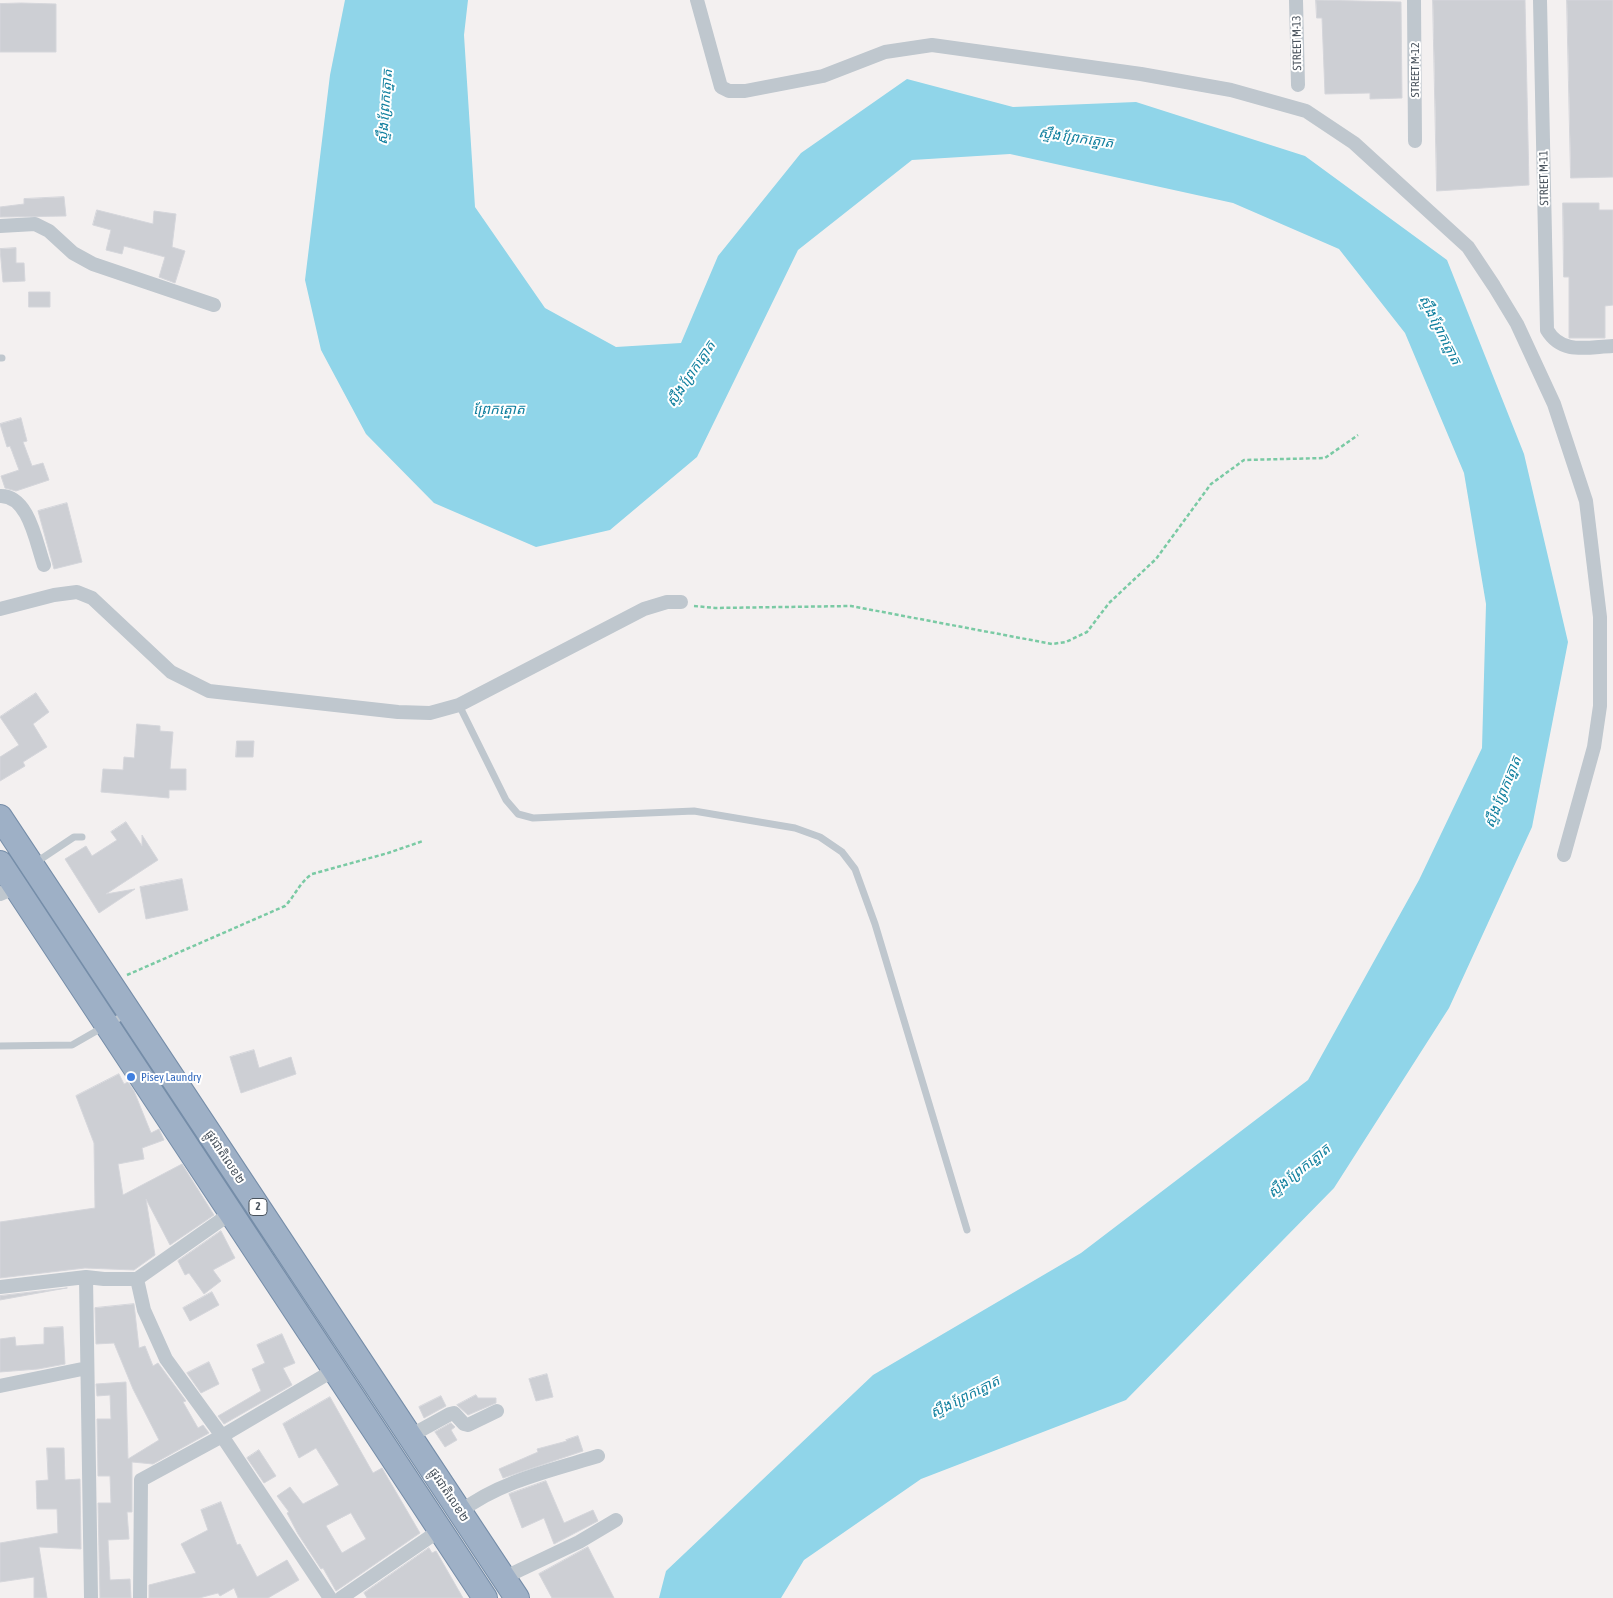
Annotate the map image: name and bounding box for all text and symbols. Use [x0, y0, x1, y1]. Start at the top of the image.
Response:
street label: STREET M-13 [1289, 15, 1305, 71]
street label: STREET M-12 [1408, 42, 1422, 98]
water label: ស្ទឹង ព្រែកត្នោត [374, 69, 396, 145]
water label: ស្ទឹង ព្រែកត្នោត [1037, 124, 1115, 152]
street label: STREET M-11 [1536, 150, 1552, 206]
water label: ស្ទឹង ព្រែកត្នោត [1415, 293, 1465, 367]
water label: ស្ទឹង ព្រែកត្នោត [663, 338, 719, 410]
water label: ព្រែកត្នោត [473, 402, 525, 418]
water label: ស្ទឹង ព្រែកត្នោត [1481, 754, 1525, 830]
place label: Pisey Laundry [141, 1070, 202, 1084]
marker: Pisey Laundry [125, 1071, 137, 1083]
street label: ផ្លូវជាតិលេខ២ [202, 1127, 248, 1187]
water label: ស្ទឹង ព្រែកត្នោត [1264, 1141, 1334, 1201]
road number: 2 [249, 1198, 267, 1216]
water label: ស្ទឹង ព្រែកត្នោត [928, 1372, 1002, 1422]
street label: ផ្លូវជាតិលេខ២ [426, 1465, 472, 1525]

